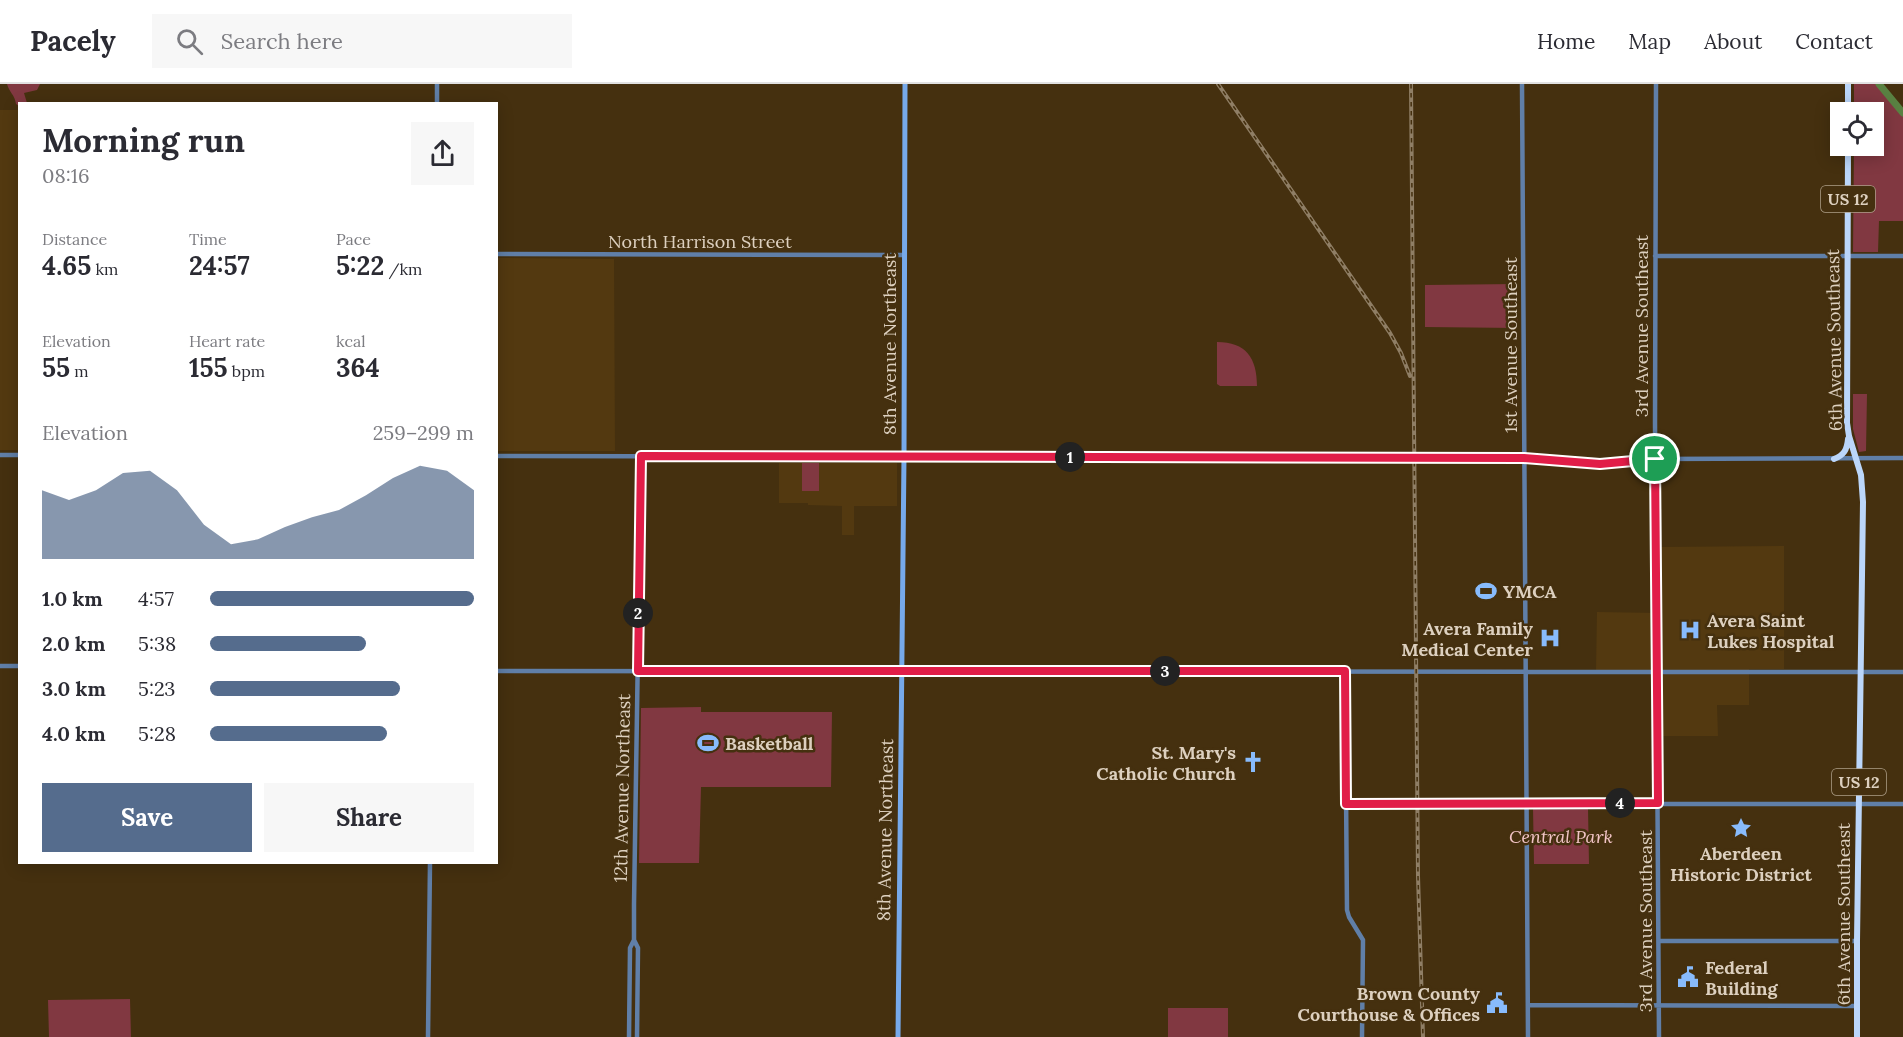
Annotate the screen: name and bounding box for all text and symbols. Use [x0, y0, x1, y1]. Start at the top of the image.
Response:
search box [152, 14, 572, 68]
text: Pacely [30, 23, 116, 59]
icon: search [173, 25, 206, 58]
text: Search here [221, 27, 343, 55]
text: Home [1537, 28, 1595, 55]
text: Map [1628, 28, 1671, 55]
text: About [1704, 28, 1762, 55]
text: Contact [1795, 28, 1873, 55]
map controls [1830, 102, 1884, 156]
button: locate [1830, 102, 1884, 156]
text: Morning run [42, 119, 245, 161]
button: share [411, 122, 474, 185]
text: 08:16 [42, 163, 90, 188]
road number: US 12 [1821, 186, 1875, 212]
text: Distance [42, 229, 107, 249]
text: Time [189, 229, 227, 249]
text: Pace [336, 229, 371, 249]
street label: North Harrison Street [608, 230, 792, 253]
street label: 3rd Avenue Southeast [1630, 235, 1653, 417]
text: 4.65 [42, 249, 91, 282]
text: 24:57 [189, 249, 250, 282]
text: 5:22 [336, 249, 384, 282]
street label: 6th Avenue Southeast [1821, 249, 1847, 431]
street label: 8th Avenue Northeast [878, 253, 901, 435]
street label: 1st Avenue Southeast [1499, 257, 1522, 433]
text: km [91, 259, 118, 279]
text: /km [384, 259, 422, 279]
text: Elevation [42, 331, 111, 351]
text: Heart rate [189, 331, 265, 351]
text: kcal [336, 331, 366, 351]
text: 55 [42, 351, 70, 384]
text: 155 [189, 351, 228, 384]
text: 364 [336, 351, 380, 384]
text: m [70, 361, 89, 381]
text: bpm [228, 361, 265, 381]
text: Elevation [42, 420, 128, 445]
text: 259–299 m [373, 420, 474, 445]
pin [1629, 433, 1680, 484]
pin: 1 [1055, 442, 1085, 472]
icon: arrive [1638, 442, 1671, 475]
text: 1 [1067, 447, 1073, 467]
sports icon: YMCA [1474, 579, 1498, 603]
place label: YMCA [1503, 580, 1557, 603]
text: 1.0 km [42, 586, 103, 611]
text: 4:57 [138, 586, 174, 611]
pin: 2 [623, 598, 653, 628]
text: 2 [634, 603, 642, 623]
place label: Avera Saint Lukes Hospital [1707, 609, 1835, 653]
place label: Avera Family Medical Center [1401, 617, 1533, 661]
hospital icon: Avera Saint Lukes Hospital [1678, 618, 1702, 642]
hospital icon: Avera Family Medical Center [1538, 626, 1562, 650]
text: 2.0 km [42, 631, 105, 656]
text: 5:38 [138, 631, 176, 656]
pin: 3 [1150, 656, 1180, 686]
text: 3 [1161, 661, 1169, 681]
text: 3.0 km [42, 676, 106, 701]
text: 5:23 [138, 676, 175, 701]
street label: 12th Avenue Northeast [609, 694, 635, 882]
text: 4.0 km [42, 721, 106, 746]
text: 5:28 [138, 721, 176, 746]
sports icon: Basketball [696, 731, 720, 755]
place label: Basketball [725, 732, 814, 755]
street label: 8th Avenue Northeast [872, 739, 898, 921]
place label: St. Mary's Catholic Church [1096, 741, 1236, 785]
church icon: St. Mary's Catholic Church [1241, 750, 1265, 774]
road number: US 12 [1832, 769, 1886, 795]
button: Save [42, 783, 252, 852]
button: Share [264, 783, 474, 852]
pin: 4 [1605, 788, 1635, 818]
text: 4 [1616, 793, 1624, 813]
place icon: Aberdeen Historic District [1729, 816, 1753, 840]
street label: 6th Avenue Southeast [1832, 823, 1855, 1005]
park label: Central Park [1509, 825, 1613, 848]
street label: 3rd Avenue Southeast [1634, 830, 1657, 1012]
place label: Aberdeen Historic District [1670, 842, 1813, 886]
place label: Federal Building [1705, 956, 1778, 1000]
public building icon: Federal Building [1676, 965, 1700, 989]
place label: Brown County Courthouse & Offices [1298, 982, 1480, 1026]
public building icon: Brown County Courthouse & Offices [1485, 991, 1509, 1015]

